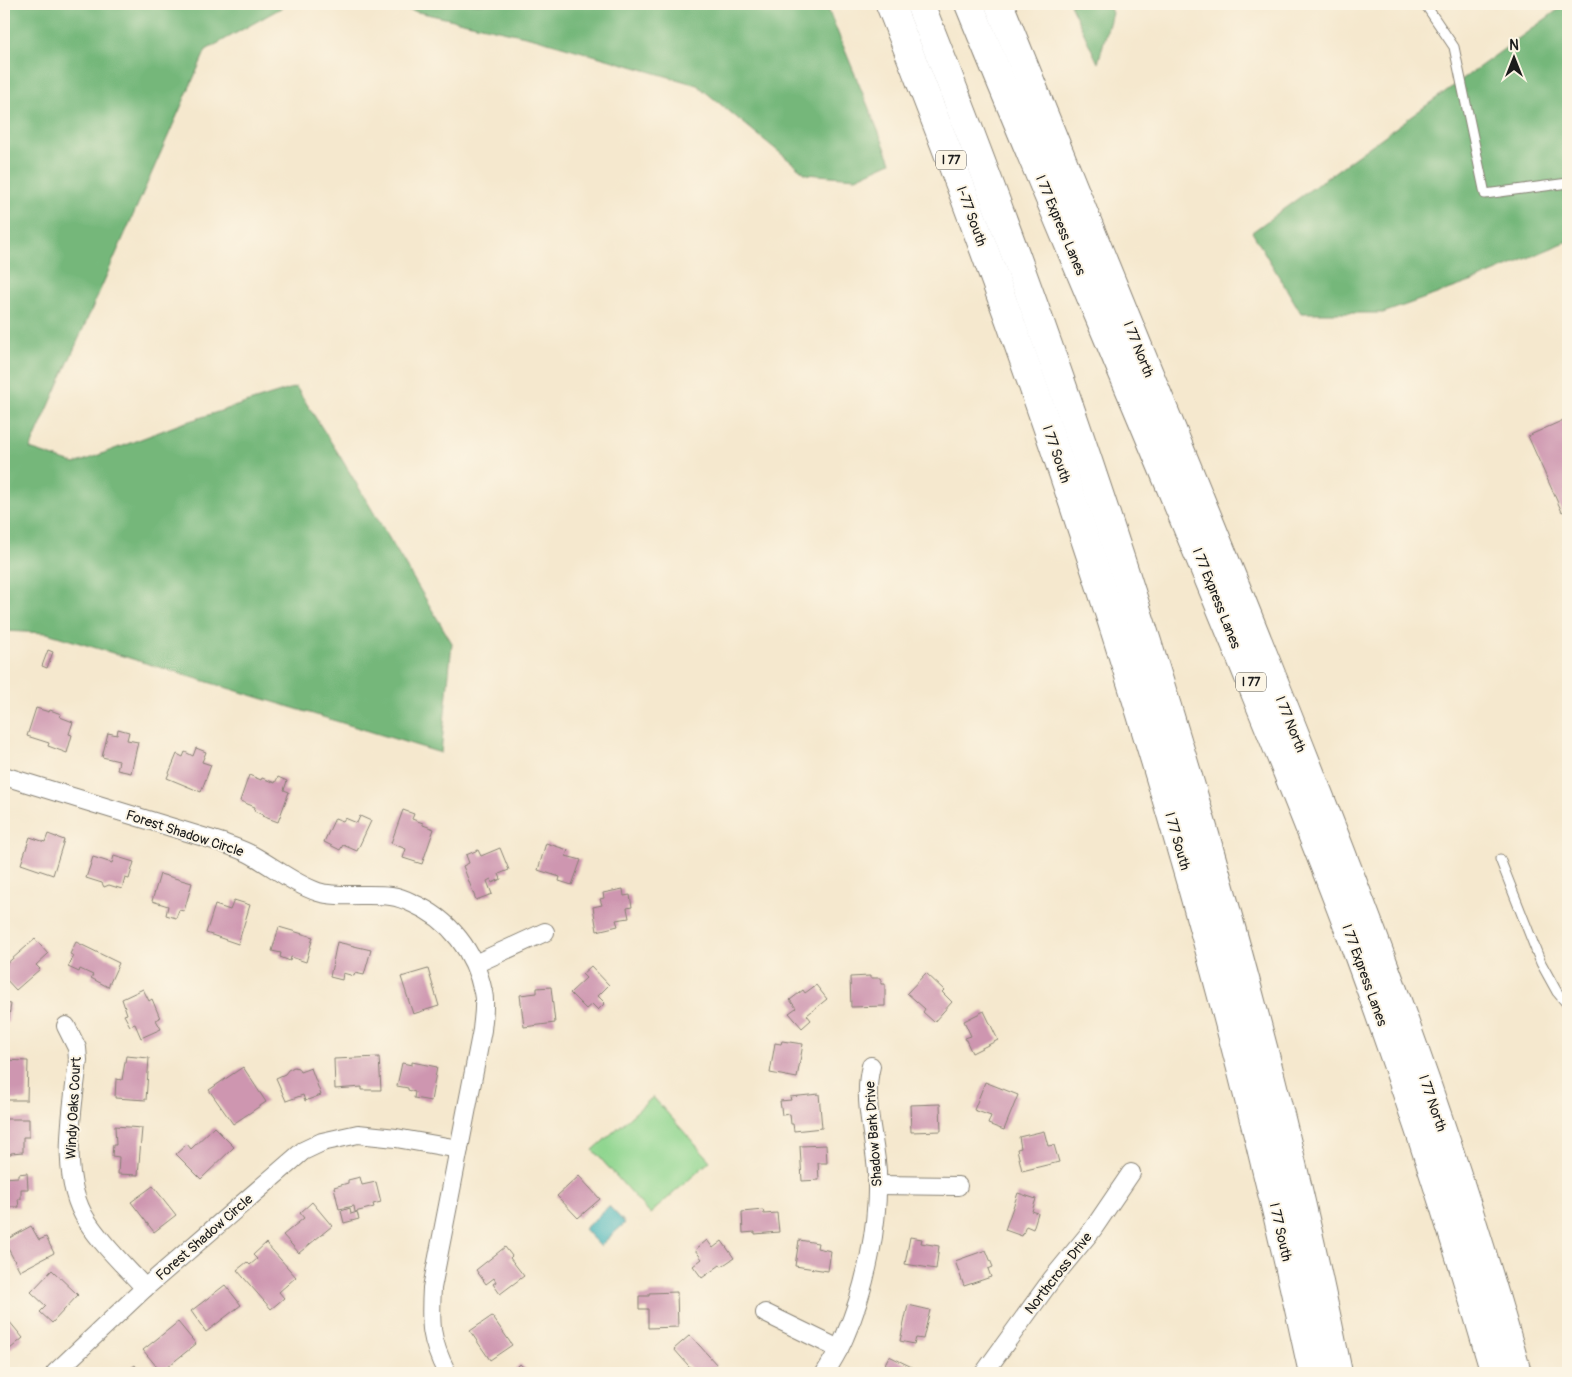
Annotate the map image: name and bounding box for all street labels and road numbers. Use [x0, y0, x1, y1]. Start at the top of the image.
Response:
road number: I 77 [936, 150, 966, 170]
street label: I 77 Express Lanes [1032, 172, 1090, 279]
street label: I-77 South [953, 184, 990, 249]
street label: I 77 North [1120, 319, 1157, 380]
street label: I 77 South [1039, 423, 1074, 485]
street label: I 77 Express Lanes [1189, 545, 1245, 652]
road number: I 77 [1236, 672, 1266, 692]
street label: I 77 North [1272, 694, 1309, 755]
street label: Forest Shadow Circle [124, 806, 246, 861]
street label: I 77 South [1161, 810, 1194, 872]
street label: I 77 Express Lanes [1338, 922, 1391, 1029]
street label: Windy Oaks Court [62, 1056, 85, 1160]
street label: I 77 North [1415, 1072, 1450, 1134]
street label: Shadow Bark Drive [861, 1080, 886, 1187]
street label: Forest Shadow Circle [152, 1191, 256, 1284]
street label: I 77 South [1266, 1201, 1296, 1263]
street label: Northcross Drive [1021, 1229, 1096, 1318]

